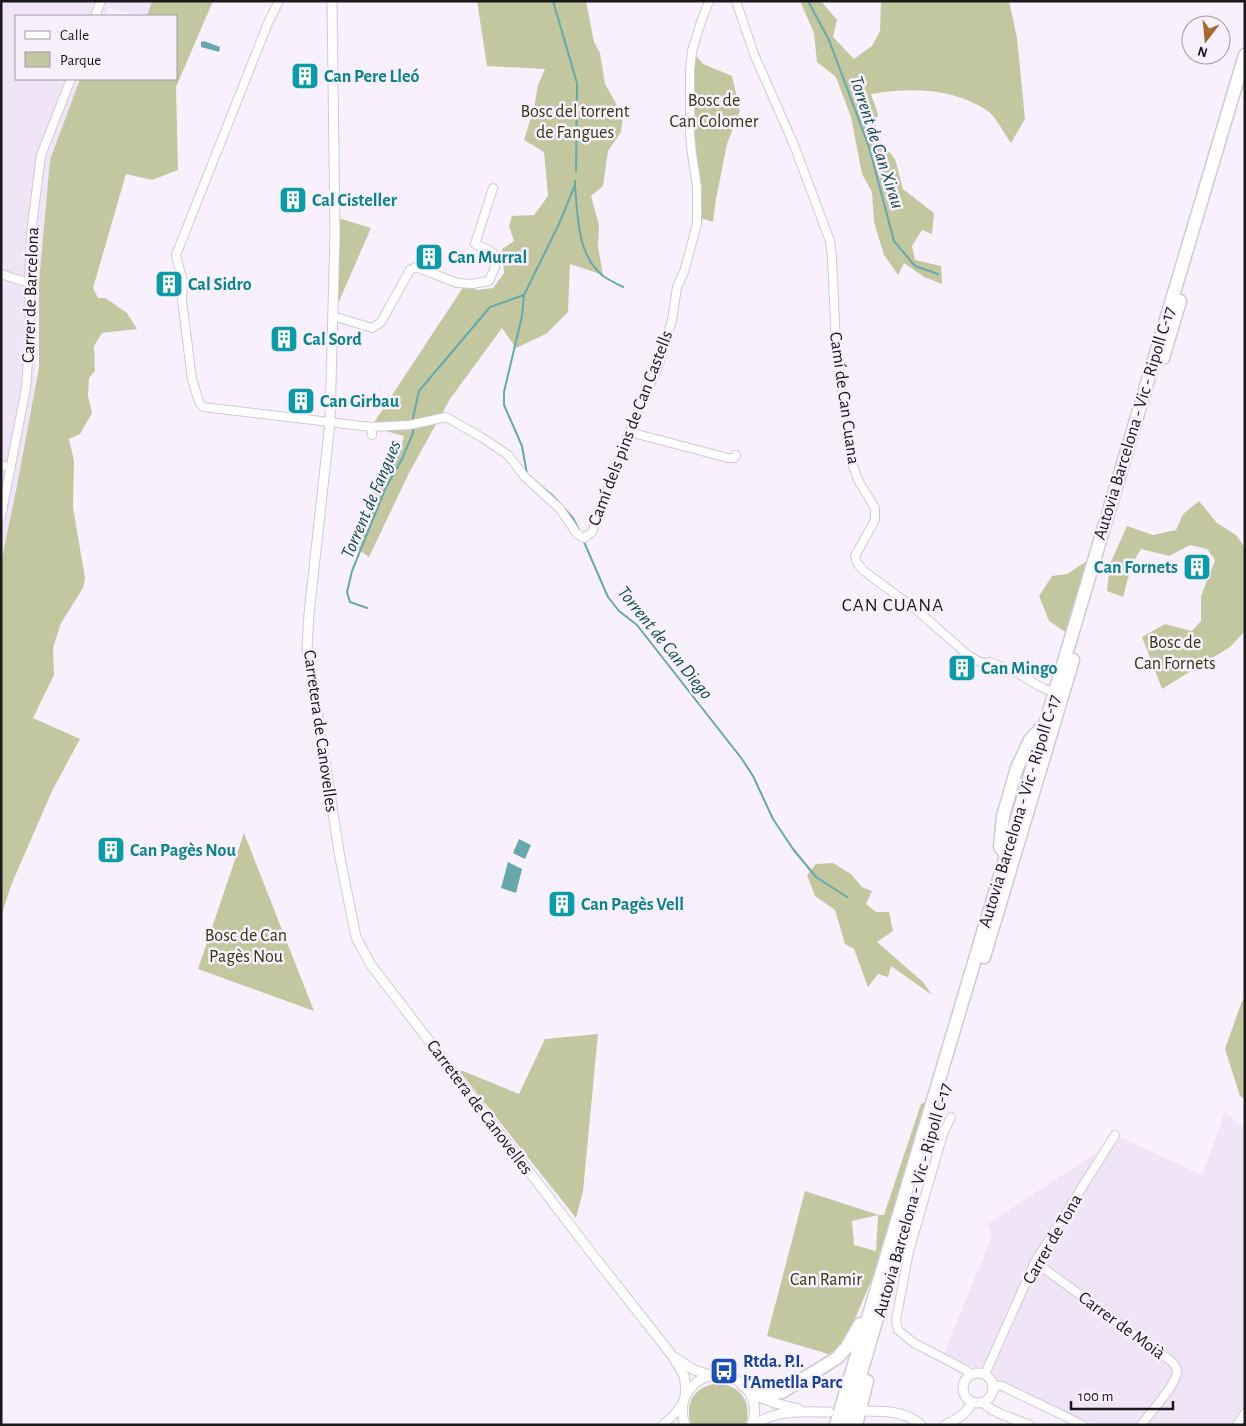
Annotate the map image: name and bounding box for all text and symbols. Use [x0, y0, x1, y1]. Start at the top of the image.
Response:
legend [15, 15, 178, 80]
north arrow [1181, 15, 1231, 65]
text: Calle [60, 28, 89, 43]
text: N [1196, 43, 1209, 60]
text: Parque [60, 53, 101, 68]
building icon: Can Pere Lleó [290, 61, 320, 91]
place label: Can Pere Lleó [324, 68, 419, 86]
water label: Torrent de Can Xirau [846, 74, 907, 211]
park label: Bosc de Can Colomer [669, 92, 759, 131]
park label: Bosc del torrent de Fangues [520, 103, 630, 142]
building icon: Cal Cisteller [278, 185, 308, 215]
place label: Cal Cisteller [312, 192, 398, 210]
street label: Carrer de Barcelona [20, 227, 42, 363]
building icon: Can Murral [414, 242, 444, 272]
place label: Can Murral [448, 249, 527, 267]
building icon: Cal Sidro [154, 269, 184, 299]
place label: Cal Sidro [188, 276, 252, 294]
street label: Autovia Barcelona - Vic - Ripoll C-17 [1091, 305, 1179, 542]
building icon: Cal Sord [269, 324, 299, 354]
street label: Camí dels pins de Can Castells [585, 328, 676, 528]
place label: Cal Sord [303, 331, 362, 349]
street label: Camí de Can Cuana [826, 331, 862, 466]
building icon: Can Girbau [286, 386, 316, 416]
place label: Can Girbau [320, 393, 400, 411]
water label: Torrent de Fangues [338, 438, 405, 561]
building icon: Can Fornets [1182, 552, 1212, 582]
place label: Can Fornets [1094, 559, 1178, 577]
water label: Torrent de Can Diego [613, 583, 716, 703]
district label: CAN CUANA [842, 596, 944, 615]
park label: Bosc de Can Fornets [1134, 634, 1216, 673]
street label: Carretera de Canovelles [300, 649, 340, 813]
building icon: Can Mingo [947, 653, 977, 683]
place label: Can Mingo [981, 660, 1058, 678]
street label: Autovia Barcelona - Vic - Ripoll C-17 [976, 693, 1064, 930]
building icon: Can Pagès Nou [96, 835, 126, 865]
place label: Can Pagès Nou [130, 842, 236, 860]
building icon: Can Pagès Vell [547, 889, 577, 919]
place label: Can Pagès Vell [581, 896, 684, 914]
park label: Bosc de Can Pagès Nou [205, 927, 287, 966]
street label: Carretera de Canovelles [423, 1037, 536, 1178]
street label: Autovia Barcelona - Vic - Ripoll C-17 [871, 1081, 955, 1319]
street label: Carrer de Tona [1020, 1191, 1086, 1288]
park label: Can Ramir [790, 1271, 862, 1289]
street label: Carrer de Moià [1075, 1289, 1168, 1363]
place label: Rtda. P.I. l'Ametlla Parc [743, 1353, 843, 1392]
bus stop icon: Rtda. P.I. l'Ametlla Parc [709, 1356, 739, 1386]
scale bar [1071, 1378, 1174, 1410]
text: 100 m [1078, 1389, 1113, 1404]

